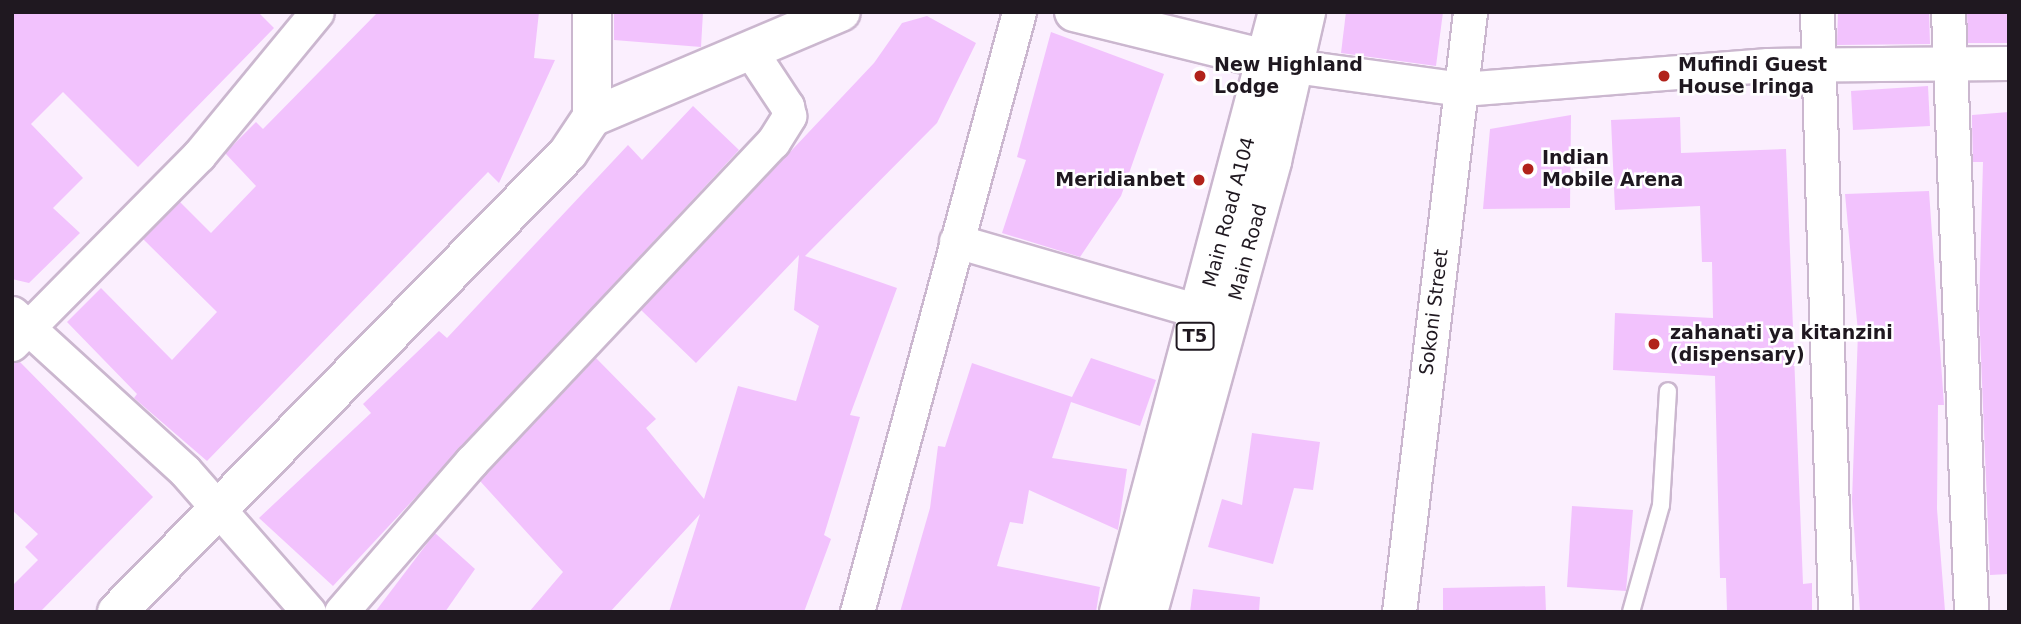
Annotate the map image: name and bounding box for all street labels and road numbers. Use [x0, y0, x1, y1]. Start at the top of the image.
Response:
street label: Main Road A104 [1198, 134, 1260, 290]
street label: Main Road [1224, 201, 1272, 303]
street label: Sokoni Street [1415, 248, 1453, 376]
road number: T5 [1174, 322, 1216, 350]

